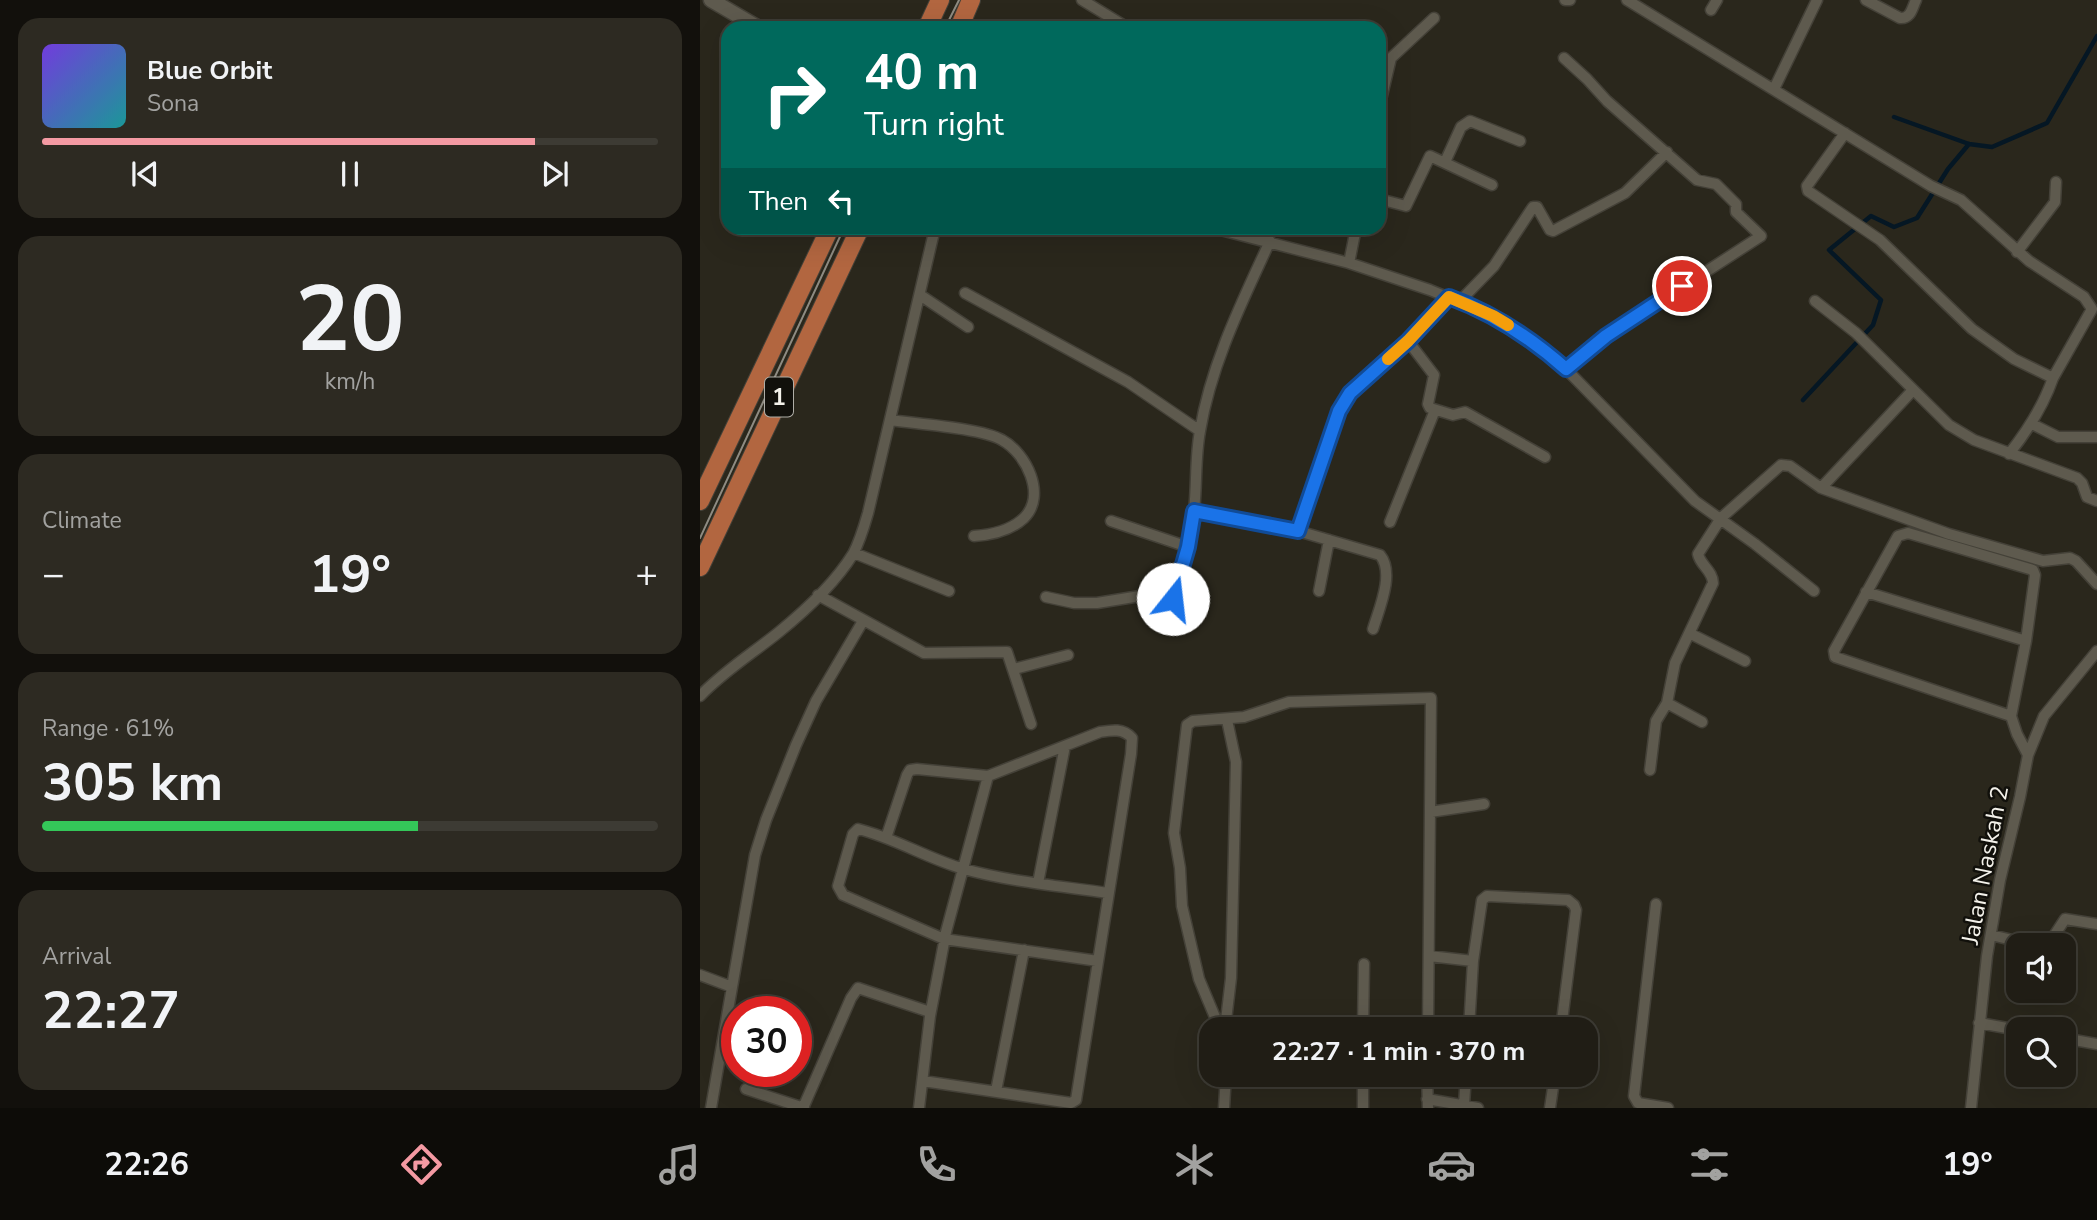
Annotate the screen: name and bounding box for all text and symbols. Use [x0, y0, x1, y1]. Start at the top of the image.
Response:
text: 40 m [864, 39, 979, 106]
icon: right [749, 49, 840, 140]
text: Blue Orbit [147, 53, 272, 88]
text: Sona [147, 88, 199, 119]
text: Turn right [864, 103, 1004, 146]
icon: previous [126, 155, 164, 193]
icon: pause [331, 155, 369, 193]
icon: next [536, 155, 574, 193]
icon: left [822, 182, 860, 220]
text: Then [749, 184, 808, 219]
pin [1652, 256, 1712, 316]
text: 20 [295, 258, 405, 382]
icon: arrive [1663, 267, 1701, 305]
text: km/h [325, 366, 375, 397]
road number: 1 [765, 378, 793, 416]
text: Climate [42, 505, 122, 536]
text: 19° [309, 539, 391, 610]
text: − [42, 549, 65, 600]
text: + [635, 549, 658, 600]
position arrow [1136, 562, 1210, 636]
text: Range · 61% [42, 713, 174, 744]
text: 305 km [42, 747, 223, 818]
street label: Jalan Naskah 2 [1954, 783, 2016, 948]
map controls [2006, 933, 2076, 1087]
button: sound [2006, 933, 2076, 1003]
text: Arrival [42, 941, 111, 972]
text: 22:27 [42, 975, 180, 1046]
speed limit sign: 30 [721, 996, 812, 1087]
button: search [2006, 1017, 2076, 1087]
text: 22:27 · 1 min · 370 m [1272, 1034, 1525, 1069]
icon: directions [397, 1140, 446, 1189]
icon: music [655, 1140, 704, 1189]
icon: phone [912, 1140, 961, 1189]
icon: climate [1170, 1140, 1219, 1189]
icon: car [1427, 1140, 1476, 1189]
icon: filters [1685, 1140, 1734, 1189]
text: 22:26 [104, 1143, 189, 1186]
text: 19° [1942, 1143, 1993, 1186]

